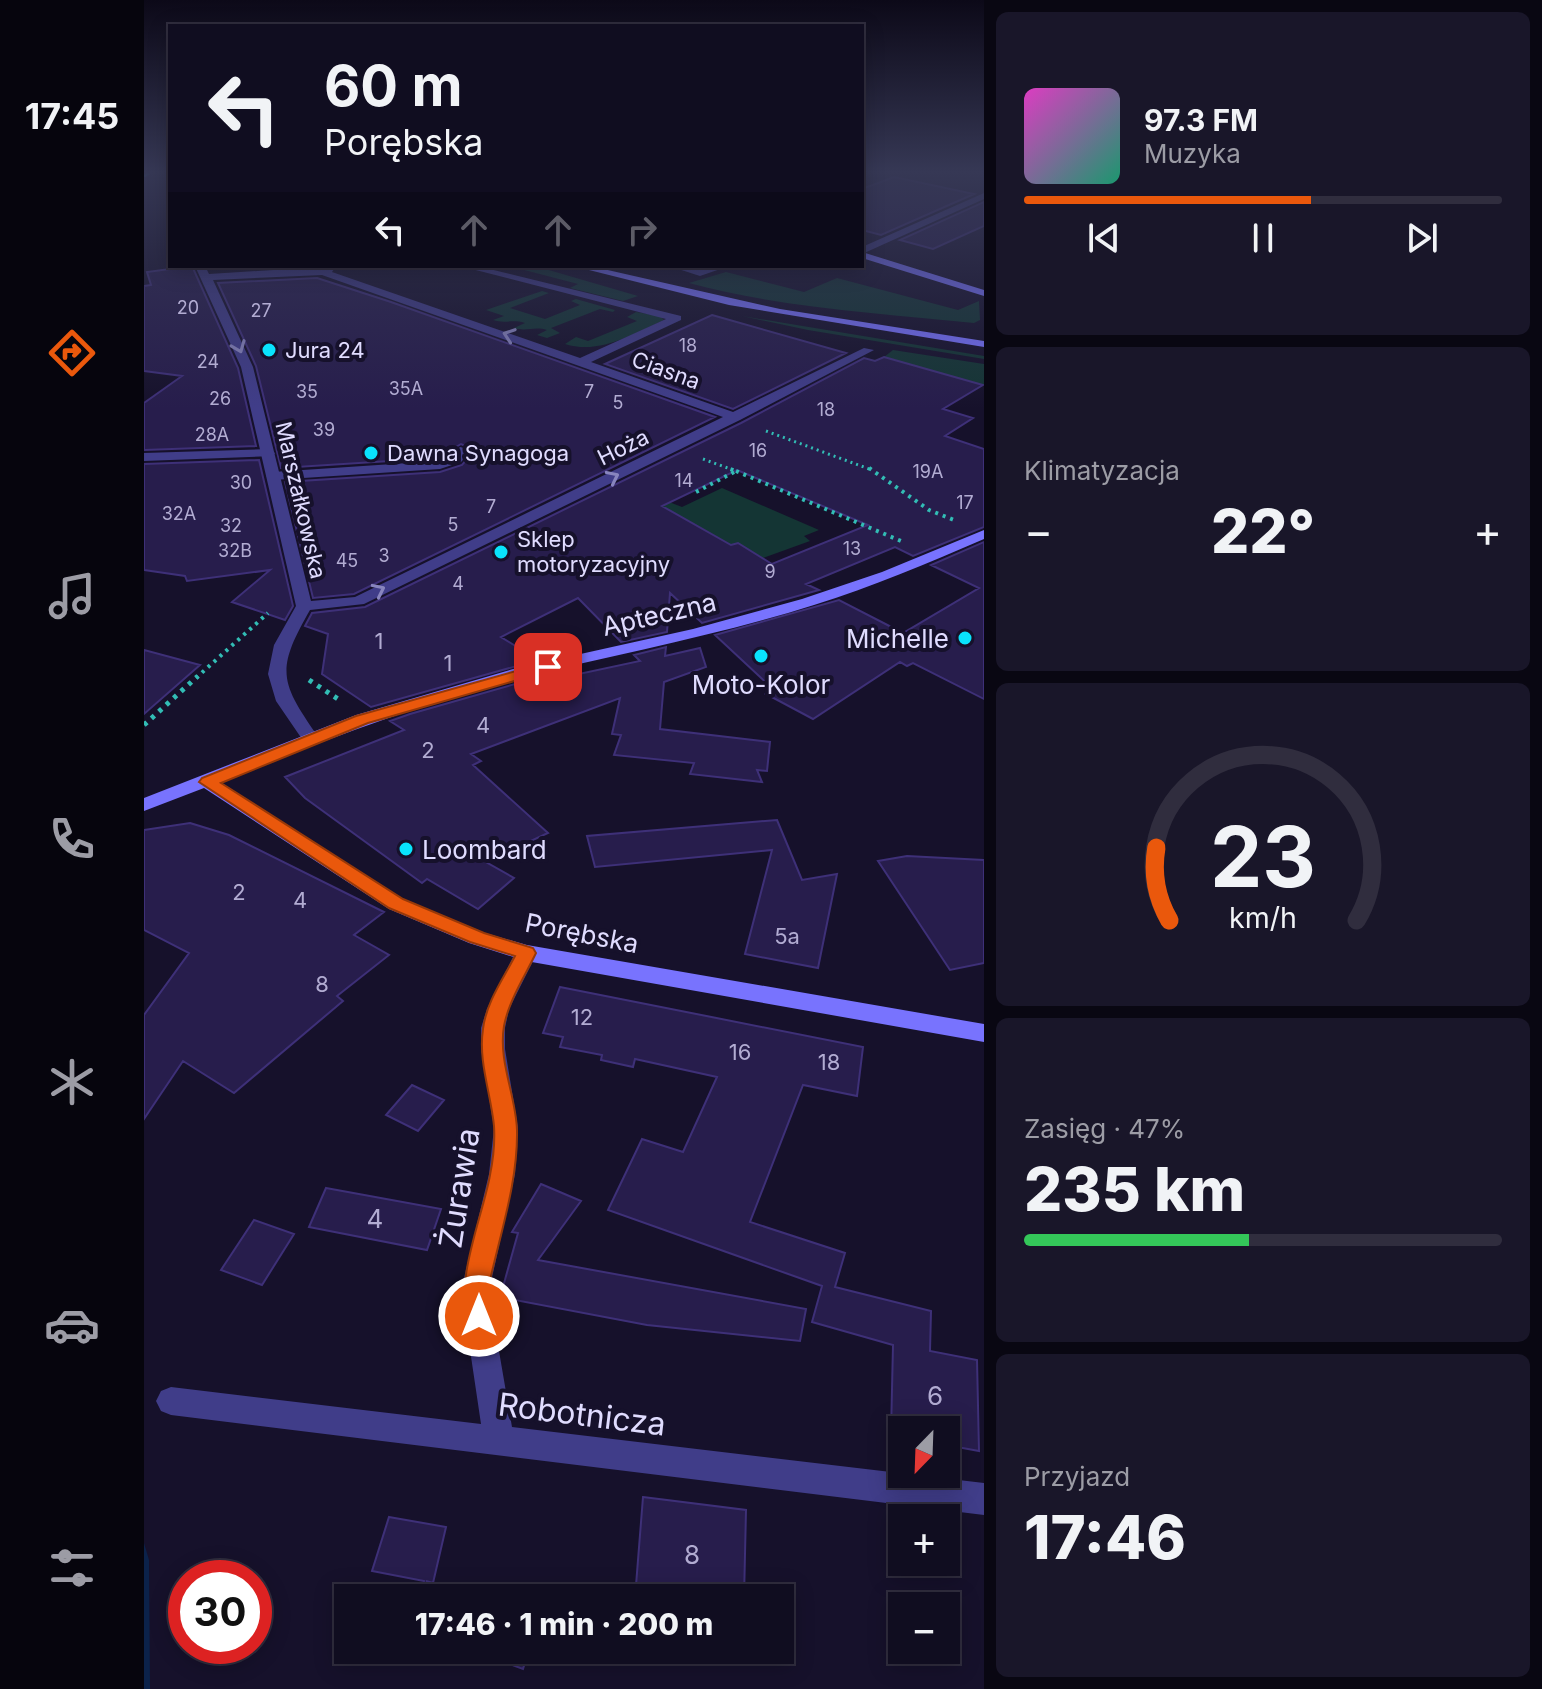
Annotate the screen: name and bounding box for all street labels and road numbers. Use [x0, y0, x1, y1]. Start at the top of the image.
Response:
street label: Ciasna [628, 346, 704, 394]
street label: Marszałkowska [270, 419, 332, 581]
street label: Hoża [593, 424, 653, 470]
street label: Apteczna [599, 586, 719, 642]
street label: Porębska [523, 907, 641, 959]
street label: Żurawia [430, 1125, 488, 1251]
street label: Robotnicza [496, 1384, 668, 1444]

